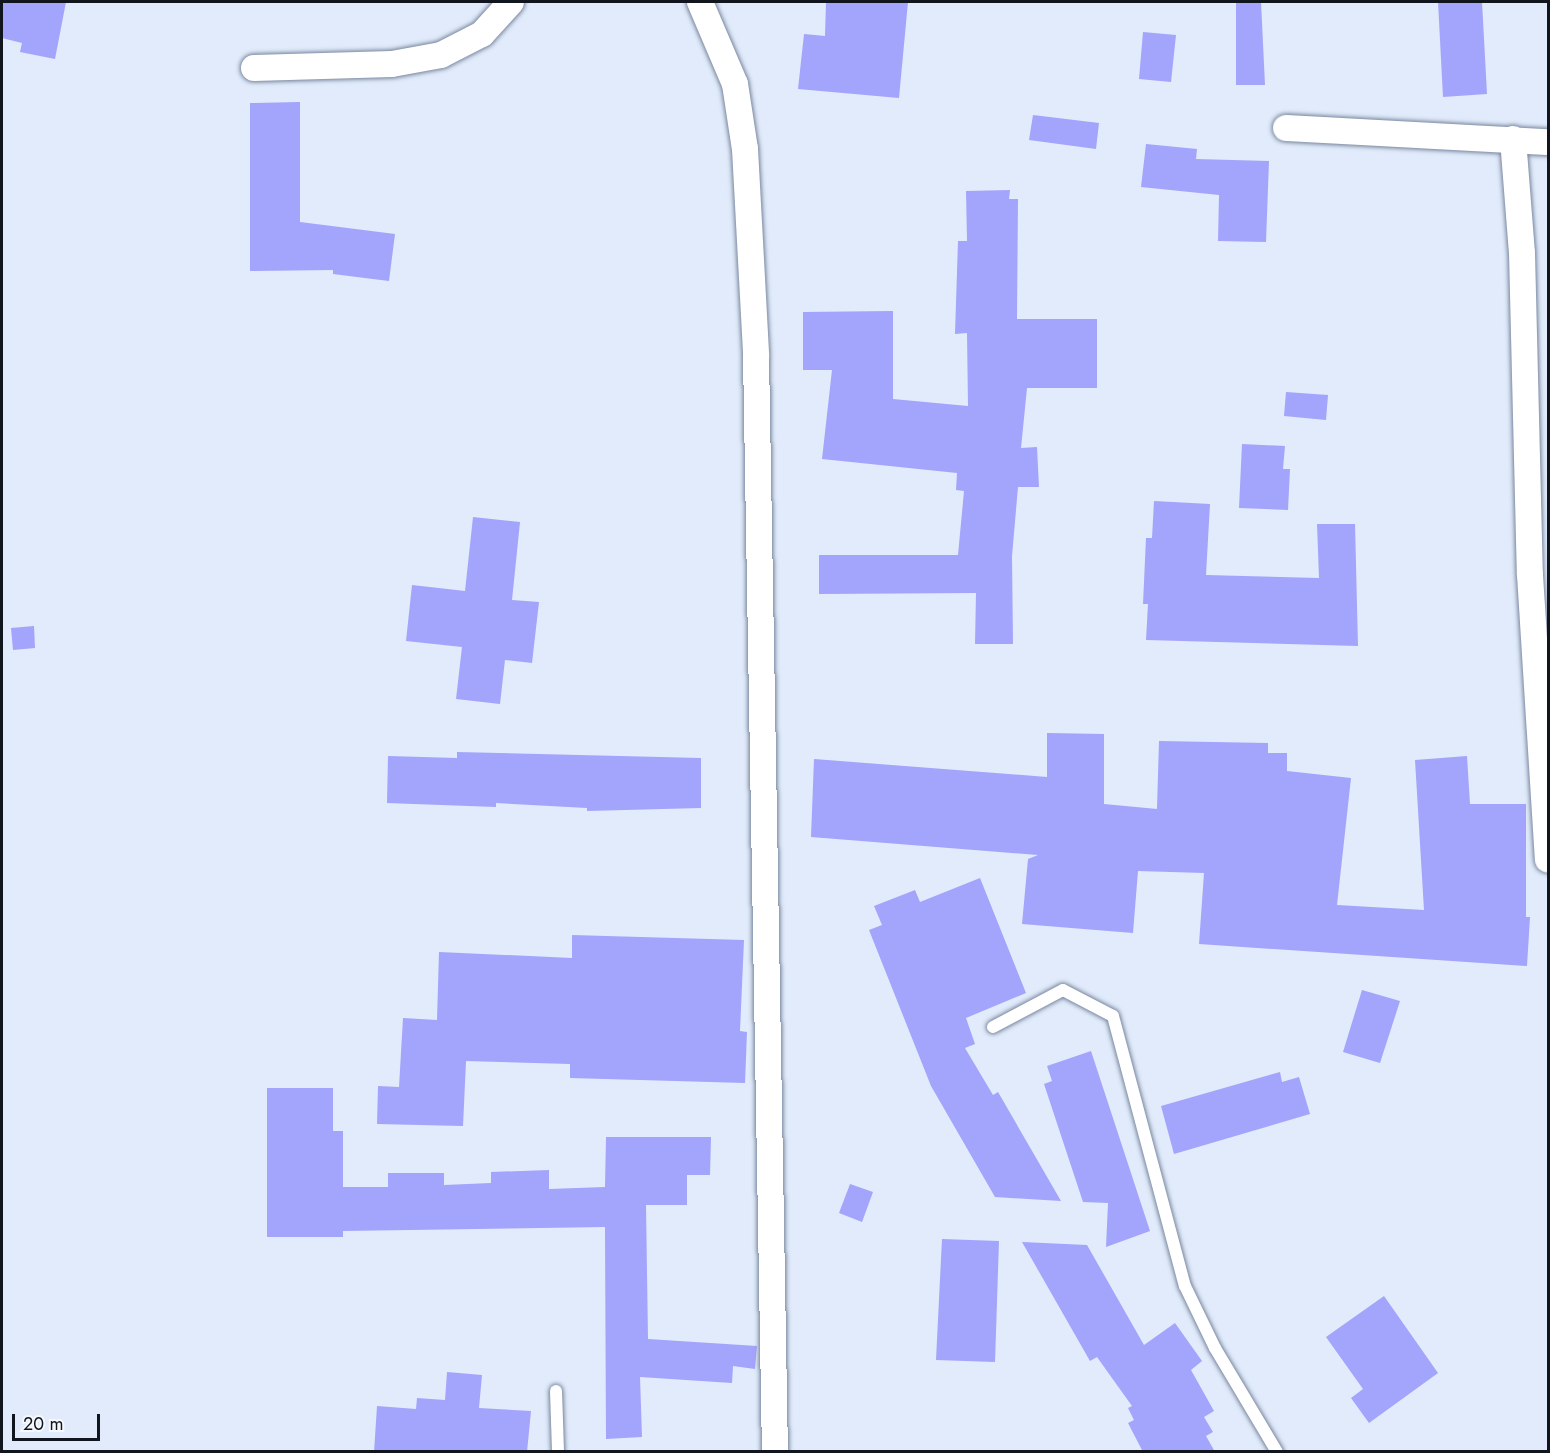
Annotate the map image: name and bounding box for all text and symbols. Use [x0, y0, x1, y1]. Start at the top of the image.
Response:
scale bar [15, 1402, 104, 1440]
text: 20 m [23, 1411, 63, 1437]

